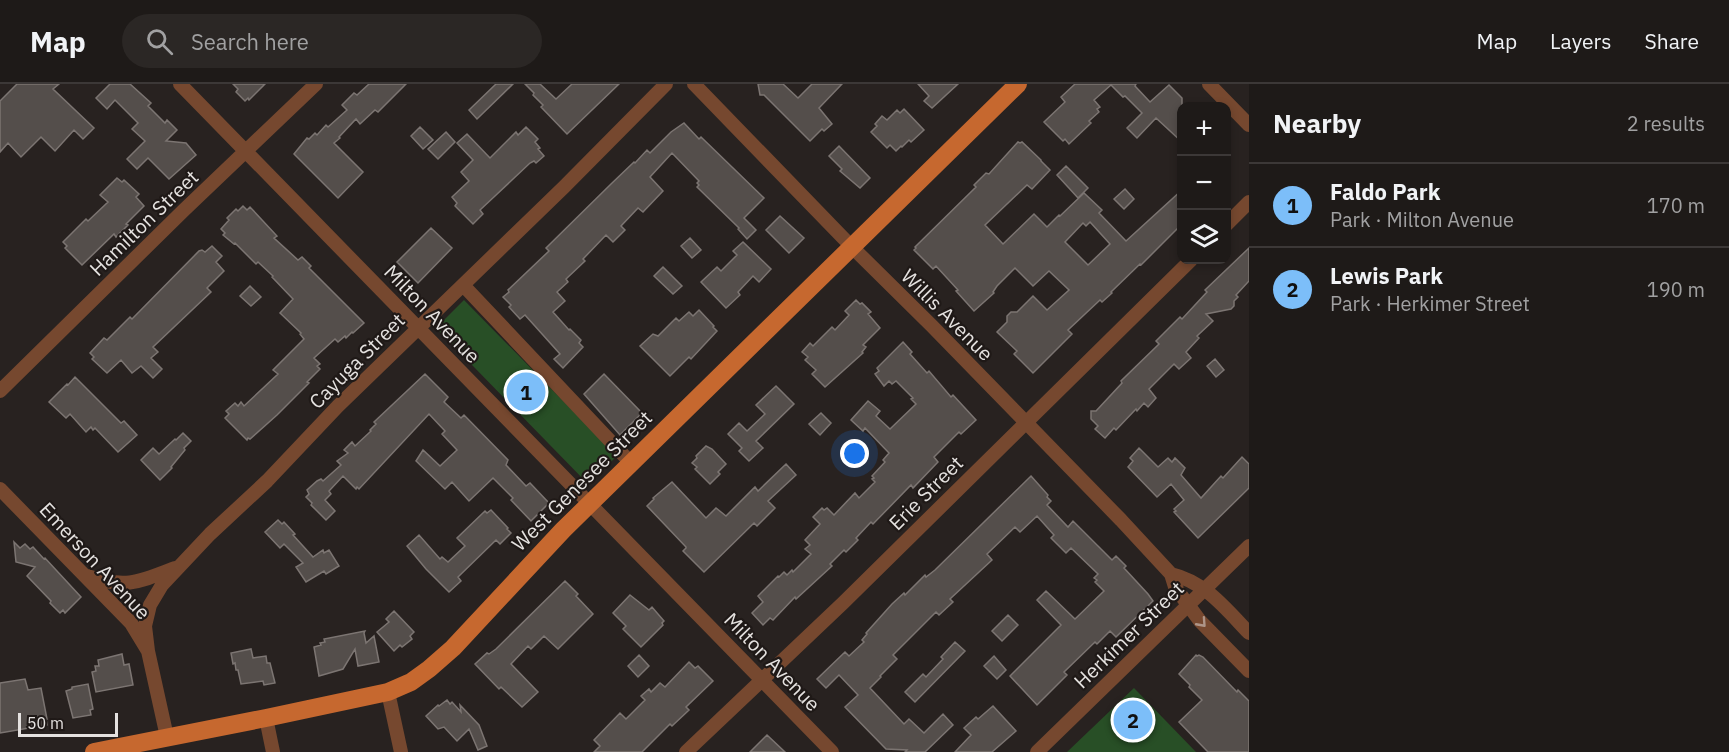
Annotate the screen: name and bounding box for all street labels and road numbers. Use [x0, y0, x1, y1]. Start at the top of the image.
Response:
street label: Hamilton Street [83, 164, 204, 282]
street label: Milton Avenue [378, 258, 486, 369]
street label: Willis Avenue [895, 263, 999, 367]
street label: Cayuga Street [303, 307, 410, 414]
street label: West Genesee Street [506, 405, 658, 557]
street label: Erie Street [883, 450, 969, 536]
street label: Emerson Avenue [34, 496, 157, 625]
street label: Herkimer Street [1068, 575, 1190, 694]
street label: Milton Avenue [718, 606, 826, 717]

